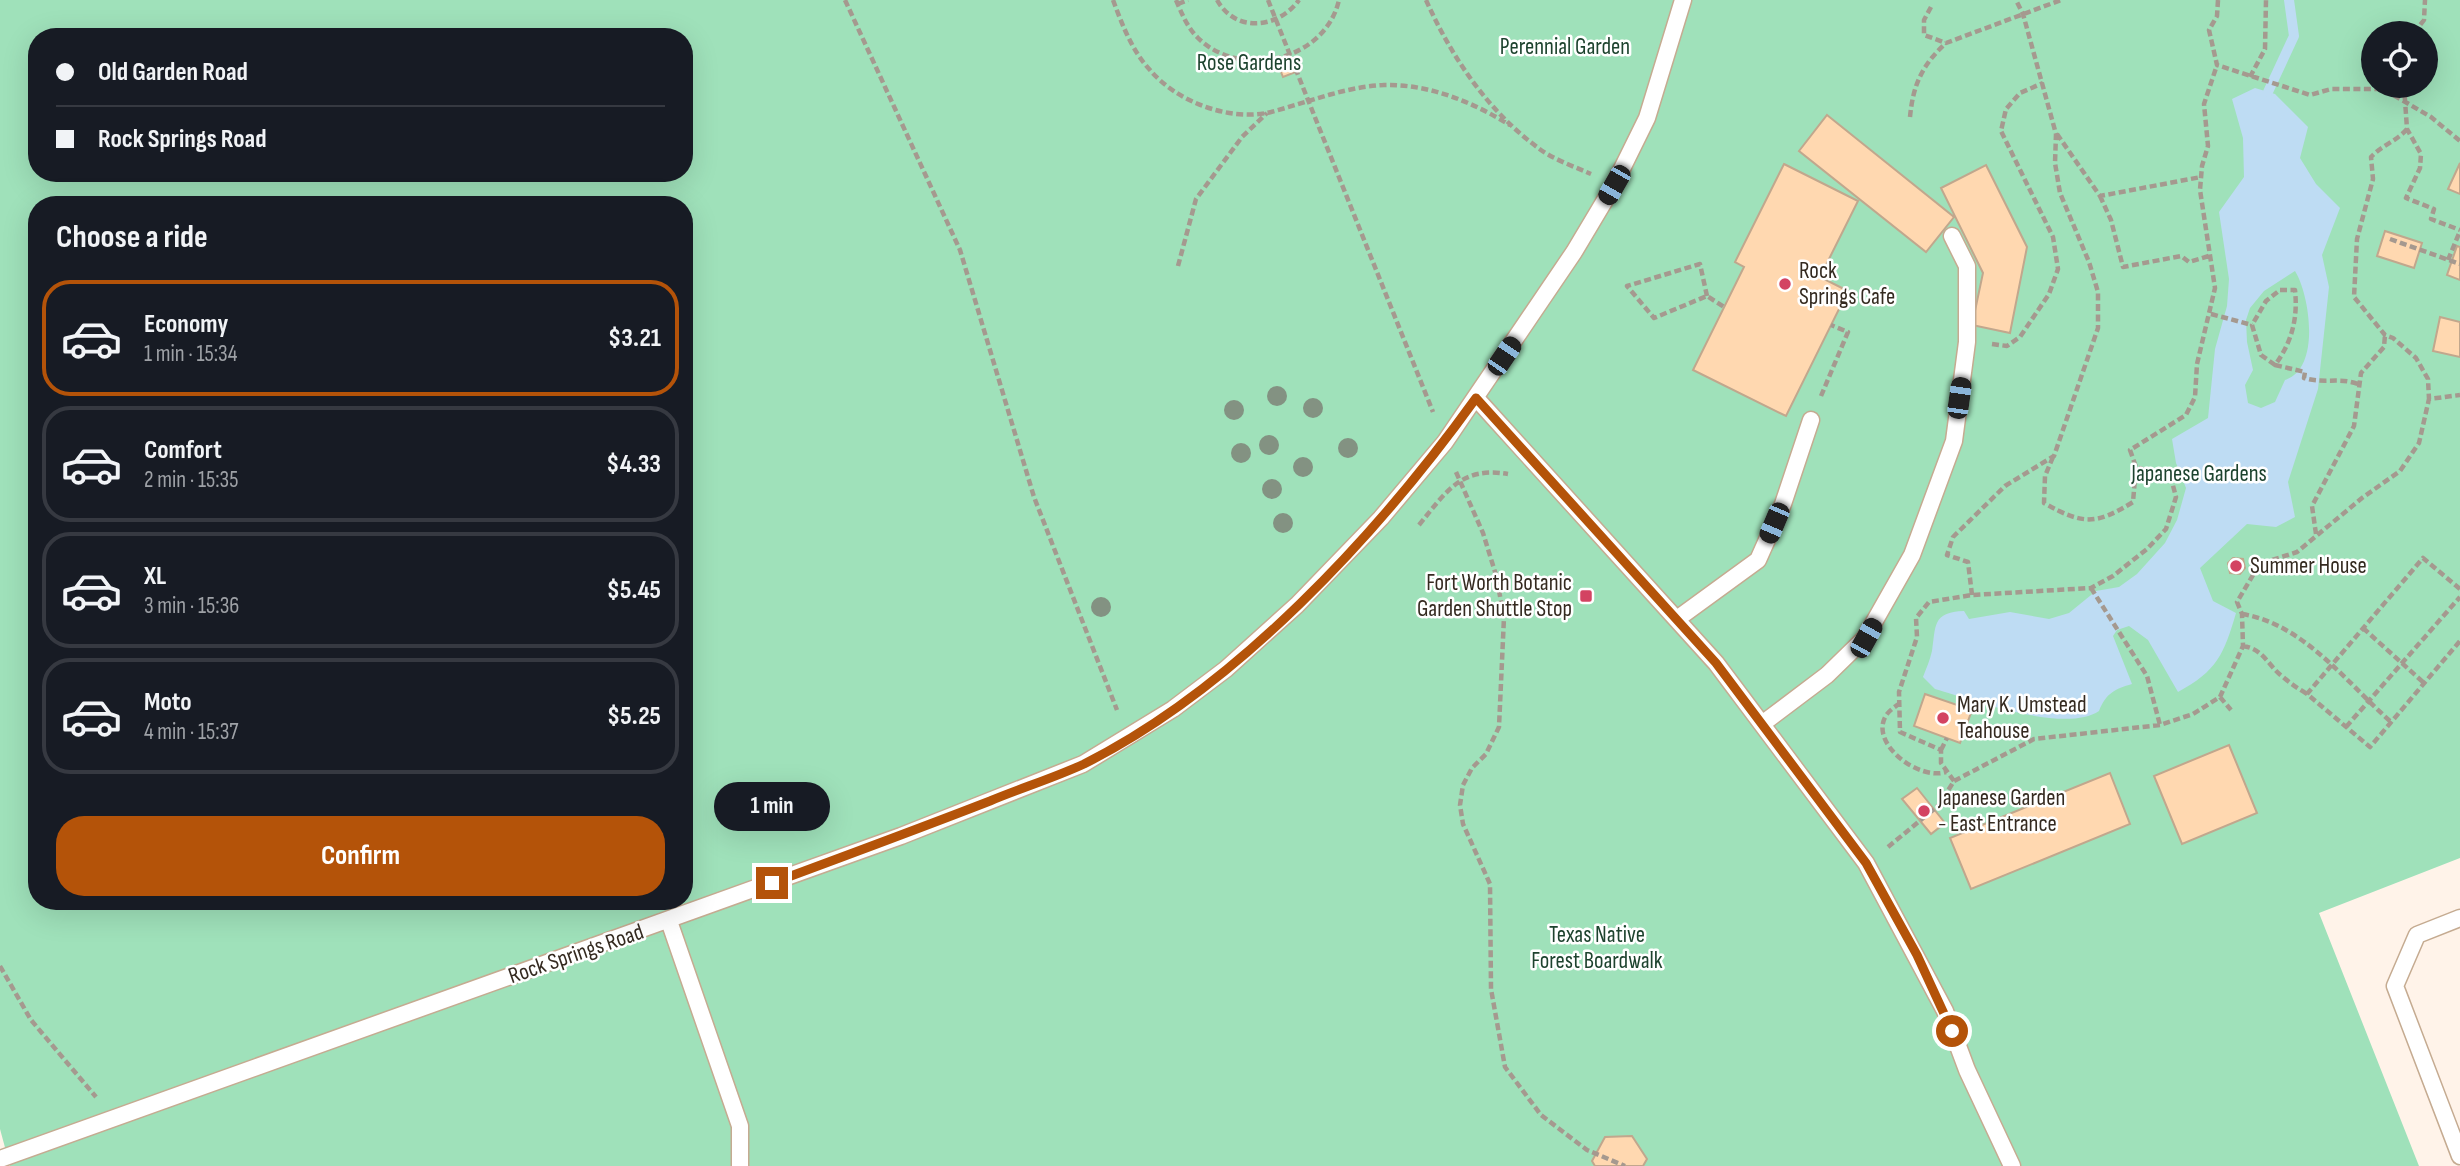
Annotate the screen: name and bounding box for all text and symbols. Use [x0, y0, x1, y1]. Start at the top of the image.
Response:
map controls [2361, 21, 2438, 98]
button: locate [2361, 21, 2438, 98]
park label: Perennial Garden [1500, 33, 1630, 61]
park label: Rose Gardens [1197, 49, 1301, 77]
text: Old Garden Road [98, 57, 248, 88]
text: Rock Springs Road [98, 124, 267, 155]
car [1595, 162, 1634, 208]
text: Choose a ride [56, 218, 208, 257]
place label: Rock Springs Cafe [1799, 257, 1895, 311]
marker: Rock Springs Cafe [1777, 276, 1793, 292]
icon: car [60, 307, 123, 370]
text: Economy [144, 309, 228, 340]
text: $3.21 [608, 323, 661, 354]
car [1484, 333, 1525, 379]
text: 1 min · 15:34 [144, 340, 237, 368]
car [1946, 376, 1973, 420]
icon: car [60, 433, 123, 496]
text: Comfort [144, 435, 222, 466]
text: $4.33 [606, 449, 661, 480]
park label: Japanese Gardens [2130, 460, 2267, 488]
text: 2 min · 15:35 [144, 466, 238, 494]
car [1757, 500, 1792, 546]
place label: Summer House [2250, 552, 2367, 580]
marker: Summer House [2228, 558, 2244, 574]
icon: car [60, 559, 123, 622]
text: XL [144, 561, 166, 592]
place label: Fort Worth Botanic Garden Shuttle Stop [1417, 569, 1572, 623]
text: $5.45 [607, 575, 661, 606]
marker: Fort Worth Botanic Garden Shuttle Stop [1578, 588, 1594, 604]
text: 3 min · 15:36 [144, 592, 239, 620]
car [1847, 615, 1886, 661]
icon: car [60, 685, 123, 748]
text: Moto [144, 687, 192, 718]
place label: Mary K. Umstead Teahouse [1957, 691, 2087, 745]
text: $5.25 [607, 701, 661, 732]
marker: Mary K. Umstead Teahouse [1935, 710, 1951, 726]
text: 4 min · 15:37 [144, 718, 239, 746]
callout: 1 min [714, 782, 830, 830]
place label: Japanese Garden - East Entrance [1937, 784, 2065, 838]
text: 1 min [751, 792, 793, 820]
marker: Japanese Garden - East Entrance [1916, 803, 1932, 819]
button: Confirm [56, 816, 665, 896]
route end [756, 867, 788, 899]
street label: Rock Springs Road [505, 918, 647, 990]
park label: Texas Native Forest Boardwalk [1531, 921, 1663, 975]
route start [1936, 1015, 1968, 1047]

